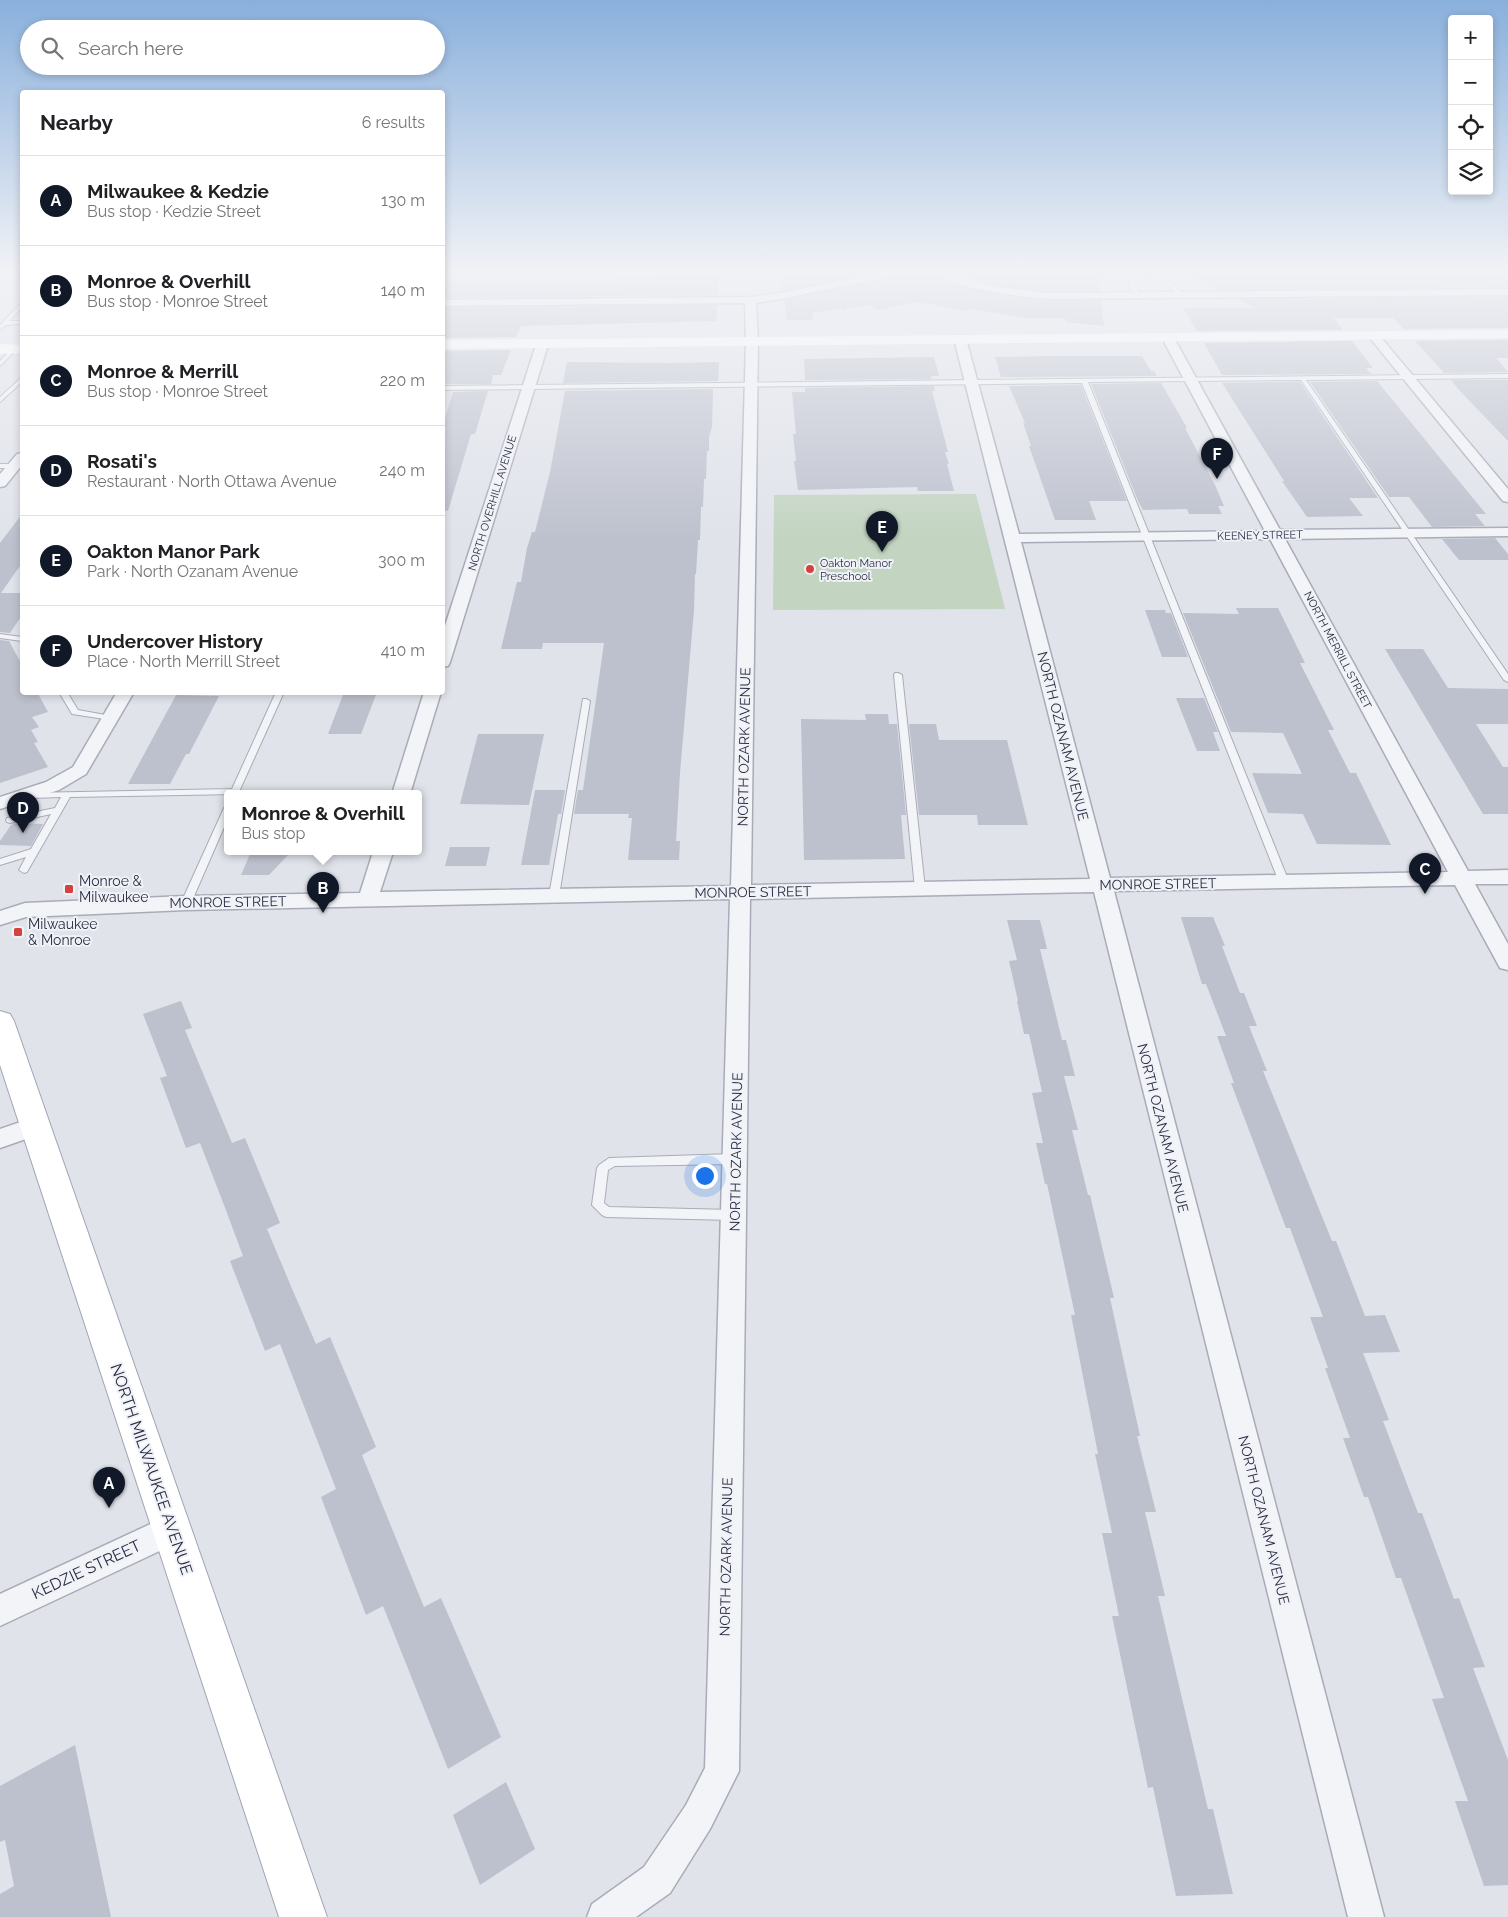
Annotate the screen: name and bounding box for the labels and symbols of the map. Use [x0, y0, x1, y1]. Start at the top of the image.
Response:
street label: NORTH OVERHILL AVENUE [466, 434, 519, 573]
pin: F [1201, 438, 1233, 479]
pin: E [866, 511, 898, 552]
street label: KEENEY STREET [1217, 528, 1303, 543]
place label: Oakton Manor Preschool [820, 557, 892, 583]
marker: Oakton Manor Preschool [804, 563, 816, 575]
street label: NORTH MERRILL STREET [1301, 589, 1374, 711]
street label: NORTH OZANAM AVENUE [1034, 650, 1092, 822]
street label: NORTH OZARK AVENUE [735, 667, 753, 827]
pin: D [7, 792, 39, 833]
pin: C [1409, 853, 1441, 894]
pin: B [307, 872, 339, 913]
place label: Monroe & Milwaukee [79, 873, 149, 905]
street label: MONROE STREET [1099, 875, 1217, 893]
marker: Monroe & Milwaukee [63, 883, 75, 895]
street label: MONROE STREET [694, 883, 812, 901]
street label: MONROE STREET [169, 893, 287, 911]
place label: Milwaukee & Monroe [28, 916, 98, 948]
marker: Milwaukee & Monroe [12, 926, 24, 938]
street label: NORTH OZANAM AVENUE [1134, 1042, 1192, 1214]
street label: NORTH OZARK AVENUE [727, 1072, 745, 1232]
your location [692, 1163, 718, 1189]
street label: NORTH MILWAUKEE AVENUE [107, 1361, 197, 1577]
street label: NORTH OZANAM AVENUE [1235, 1434, 1293, 1606]
pin: A [93, 1467, 125, 1508]
street label: NORTH OZARK AVENUE [717, 1477, 735, 1637]
street label: KEDZIE STREET [29, 1536, 144, 1603]

